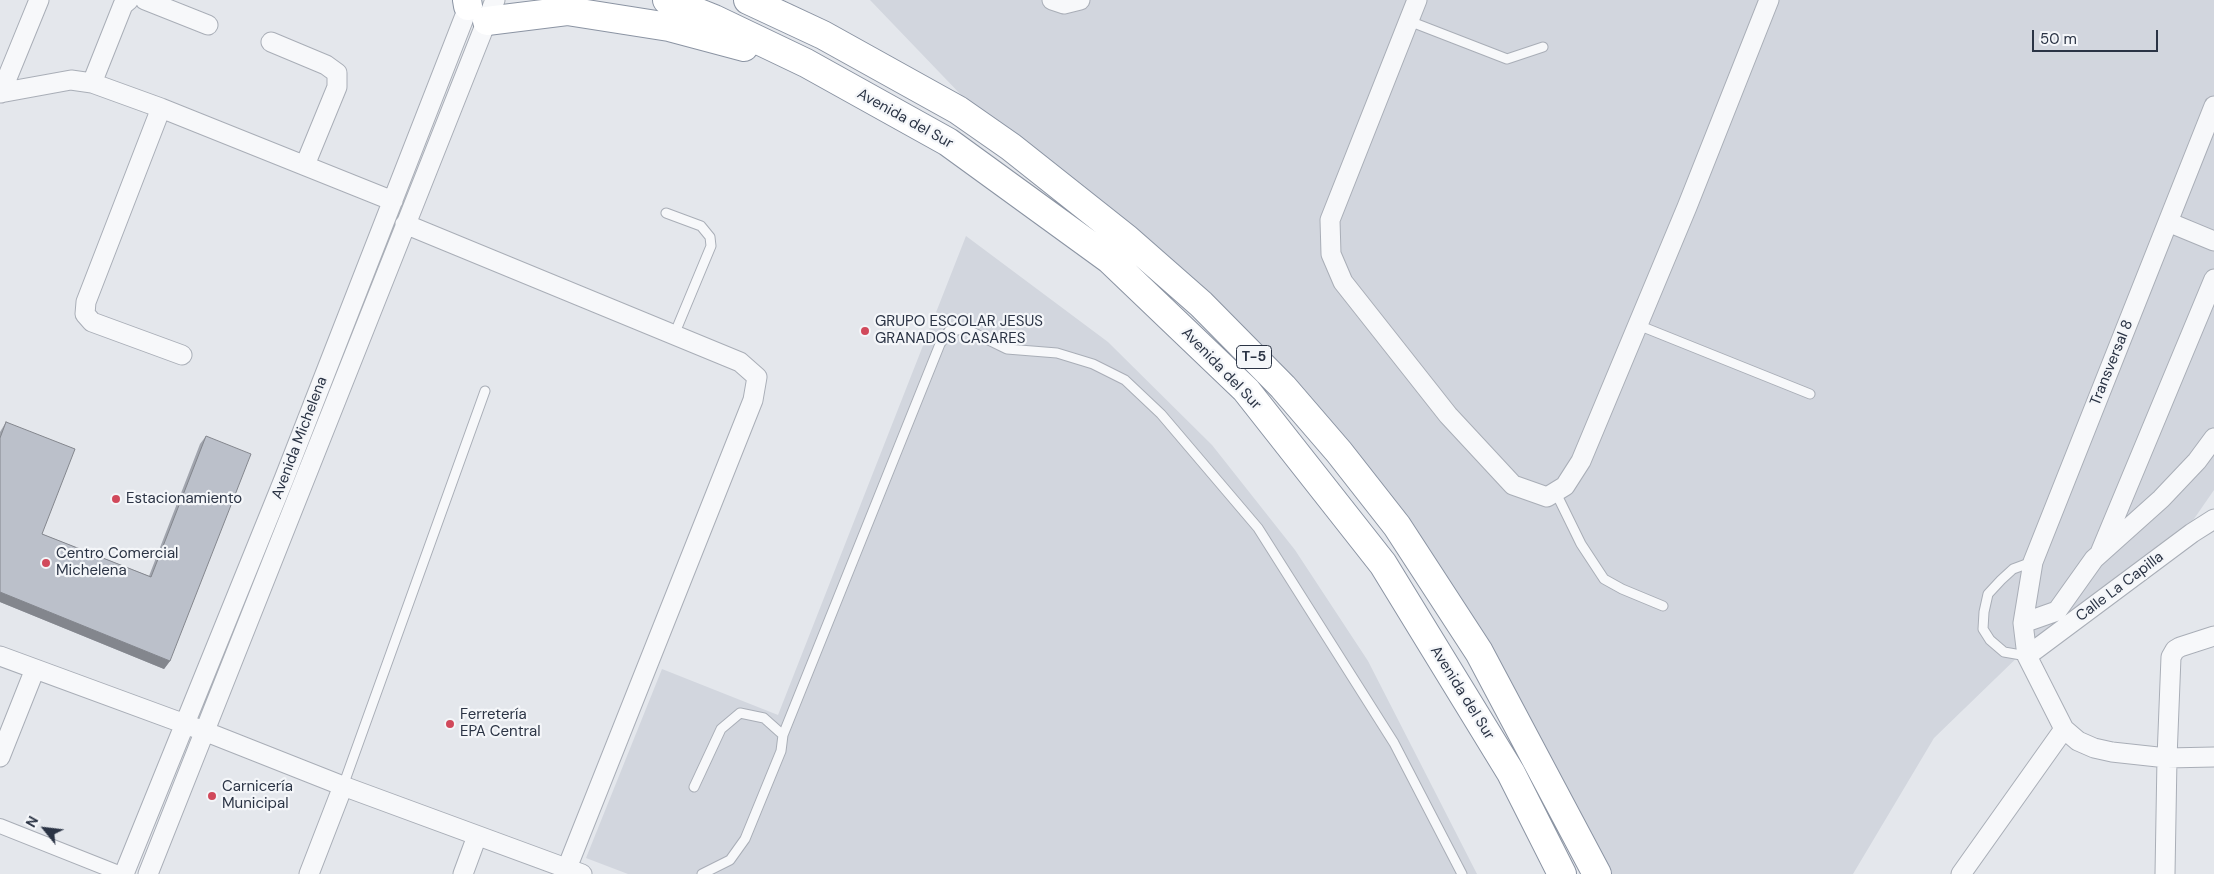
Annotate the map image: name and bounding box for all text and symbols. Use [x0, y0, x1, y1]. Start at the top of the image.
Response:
scale bar [2034, 20, 2160, 52]
text: 50 m [2040, 29, 2077, 49]
street label: Avenida del Sur [854, 85, 956, 153]
place label: GRUPO ESCOLAR JESUS GRANADOS CASARES [875, 313, 1043, 348]
street label: Transversal 8 [2087, 318, 2137, 408]
street label: Avenida del Sur [1177, 324, 1265, 414]
marker: GRUPO ESCOLAR JESUS GRANADOS CASARES [859, 325, 871, 337]
road number: T-5 [1236, 346, 1272, 368]
street label: Avenida Michelena [268, 374, 332, 502]
place label: Estacionamiento [126, 490, 242, 508]
marker: Estacionamiento [110, 493, 122, 505]
place label: Centro Comercial Michelena [56, 545, 178, 580]
street label: Calle La Capilla [2073, 548, 2167, 626]
marker: Centro Comercial Michelena [40, 557, 52, 569]
street label: Avenida del Sur [1426, 643, 1498, 743]
place label: Ferretería EPA Central [460, 706, 541, 741]
marker: Ferretería EPA Central [444, 718, 456, 730]
place label: Carnicería Municipal [222, 778, 293, 813]
marker: Carnicería Municipal [206, 790, 218, 802]
north arrow [20, 804, 70, 854]
text: N [22, 813, 42, 831]

